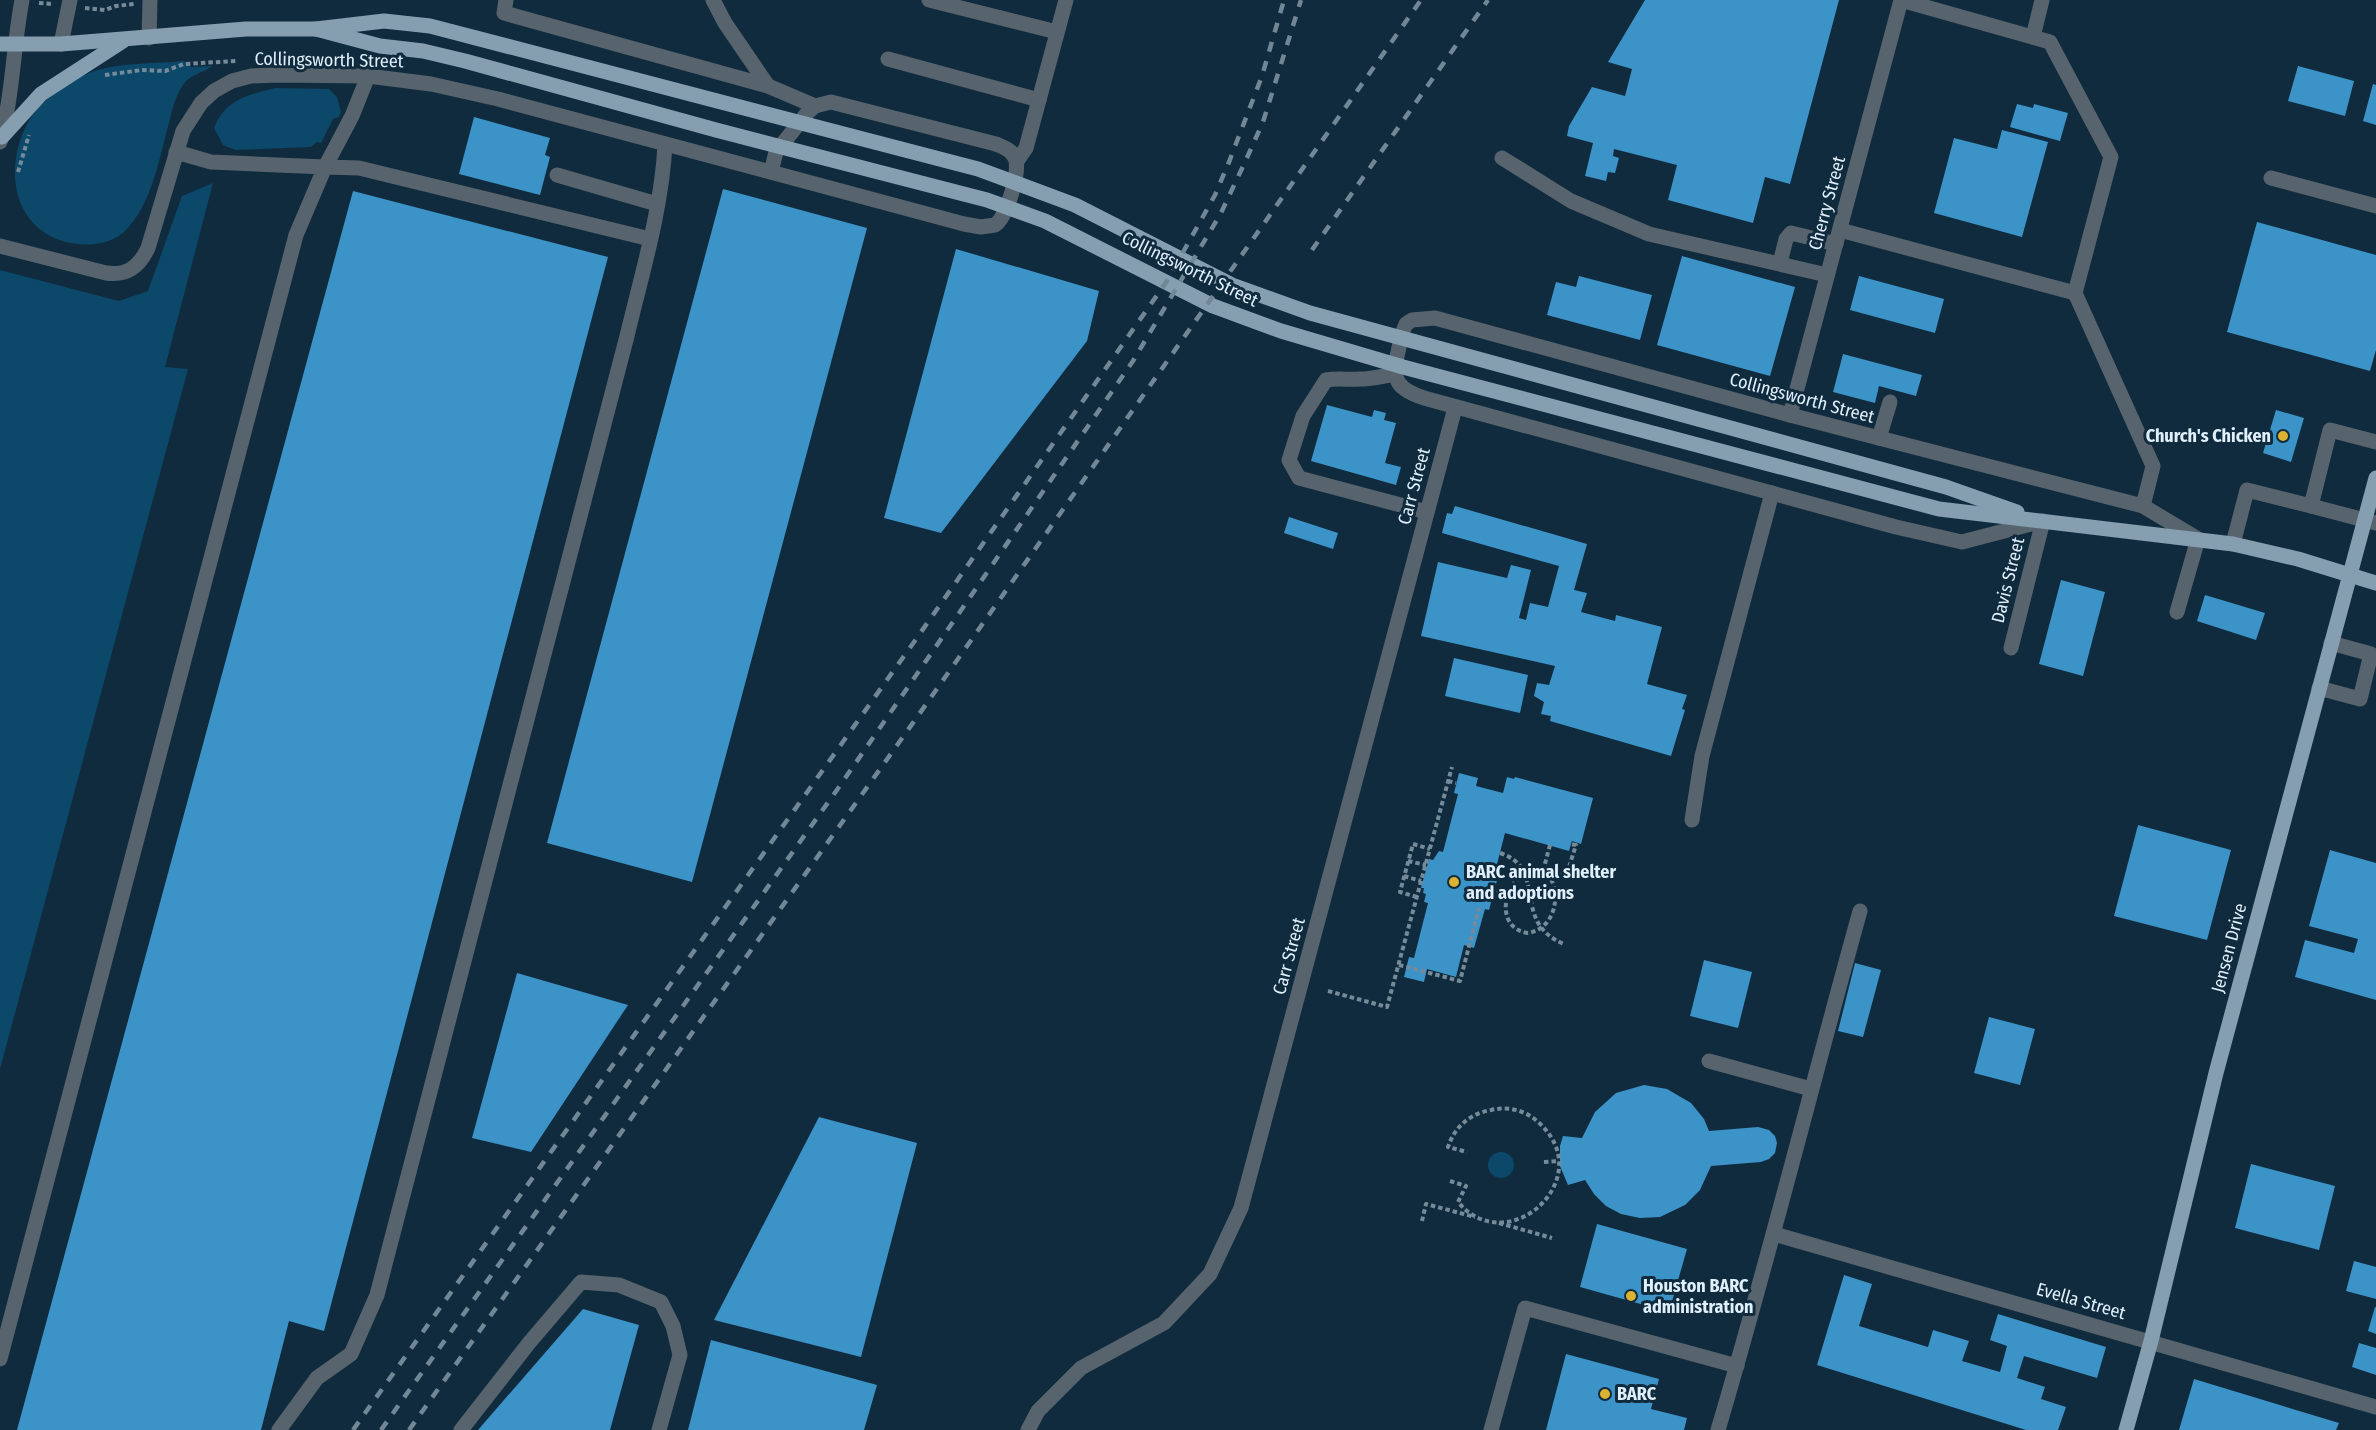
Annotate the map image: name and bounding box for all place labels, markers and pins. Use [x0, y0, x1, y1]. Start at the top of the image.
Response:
place label: Church's Chicken [2146, 425, 2271, 447]
marker: Church's Chicken [2276, 429, 2290, 443]
place label: BARC animal shelter and adoptions [1466, 861, 1616, 904]
marker: BARC animal shelter and adoptions [1447, 875, 1461, 889]
place label: Houston BARC administration [1643, 1275, 1754, 1318]
marker: Houston BARC administration [1624, 1289, 1638, 1303]
place label: BARC [1617, 1383, 1657, 1405]
marker: BARC [1598, 1387, 1612, 1401]

